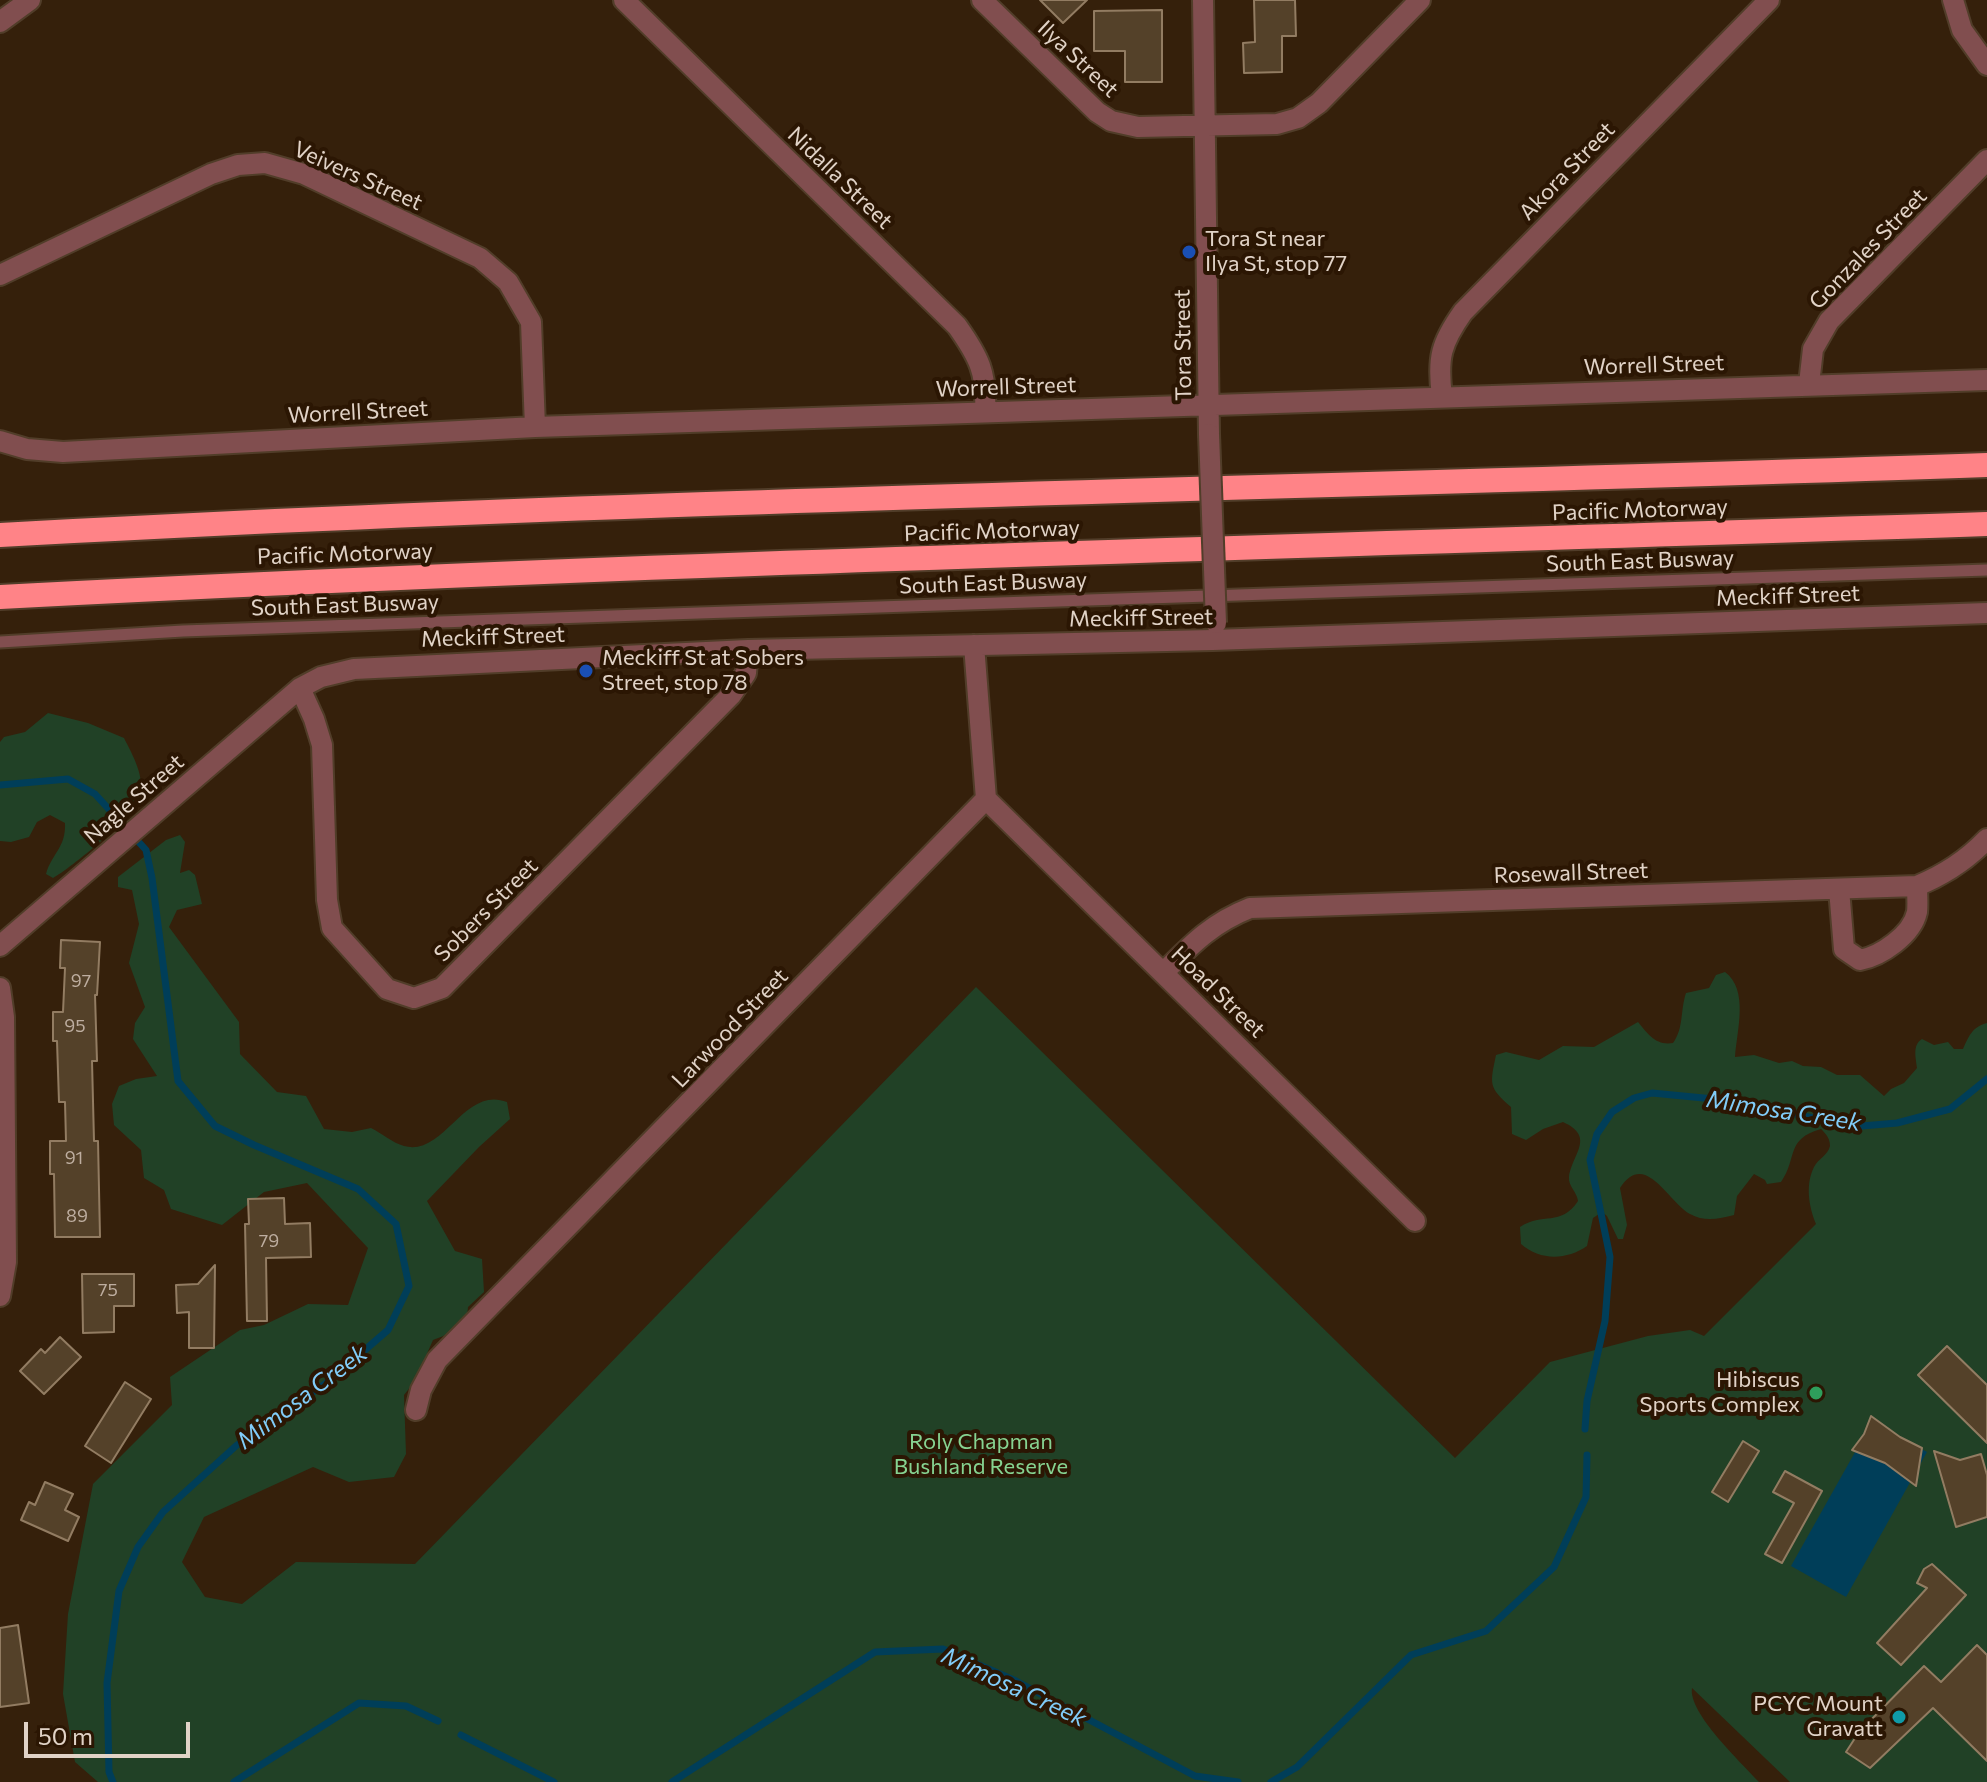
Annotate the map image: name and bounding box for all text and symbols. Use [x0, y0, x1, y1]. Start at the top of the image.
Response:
street label: Ilya Street [1032, 15, 1124, 103]
street label: Akora Street [1514, 116, 1620, 226]
street label: Nidalla Street [782, 121, 898, 235]
street label: Veivers Street [290, 136, 426, 216]
street label: Gonzales Street [1804, 183, 1932, 315]
place label: Tora St near Ilya St, stop 77 [1205, 226, 1347, 278]
marker: Tora St near Ilya St, stop 77 [1180, 243, 1198, 261]
street label: Tora Street [1169, 289, 1197, 401]
street label: Worrell Street [1583, 349, 1725, 381]
street label: Worrell Street [935, 371, 1077, 403]
street label: Worrell Street [287, 395, 429, 429]
street label: Pacific Motorway [1552, 494, 1728, 526]
street label: Pacific Motorway [904, 515, 1080, 547]
street label: Pacific Motorway [257, 538, 433, 570]
street label: South East Busway [1545, 545, 1735, 577]
street label: South East Busway [898, 567, 1088, 599]
street label: Meckiff Street [1715, 580, 1861, 612]
street label: South East Busway [250, 589, 440, 621]
street label: Meckiff Street [1069, 604, 1213, 632]
street label: Meckiff Street [420, 621, 566, 653]
place label: Meckiff St at Sobers Street, stop 78 [602, 645, 804, 696]
marker: Meckiff St at Sobers Street, stop 78 [577, 662, 595, 680]
street label: Nagle Street [79, 748, 189, 850]
street label: Sobers Street [429, 853, 543, 967]
street label: Rosewall Street [1493, 857, 1649, 889]
street label: Hoad Street [1166, 941, 1270, 1043]
street label: Larwood Street [666, 963, 794, 1093]
house number: 97 [71, 970, 91, 992]
house number: 95 [64, 1015, 86, 1037]
water label: Mimosa Creek [1705, 1085, 1863, 1137]
house number: 91 [65, 1147, 83, 1169]
house number: 89 [66, 1205, 88, 1227]
house number: 79 [259, 1230, 279, 1252]
house number: 75 [98, 1279, 118, 1301]
water label: Mimosa Creek [231, 1338, 373, 1456]
place label: Hibiscus Sports Complex [1640, 1367, 1800, 1418]
marker: Hibiscus Sports Complex [1807, 1384, 1825, 1402]
park label: Roly Chapman Bushland Reserve [894, 1429, 1068, 1480]
water label: Mimosa Creek [937, 1641, 1091, 1733]
place label: PCYC Mount Gravatt [1753, 1691, 1883, 1742]
scale bar [28, 1706, 194, 1756]
marker: PCYC Mount Gravatt [1890, 1708, 1908, 1726]
text: 50 m [38, 1721, 93, 1750]

